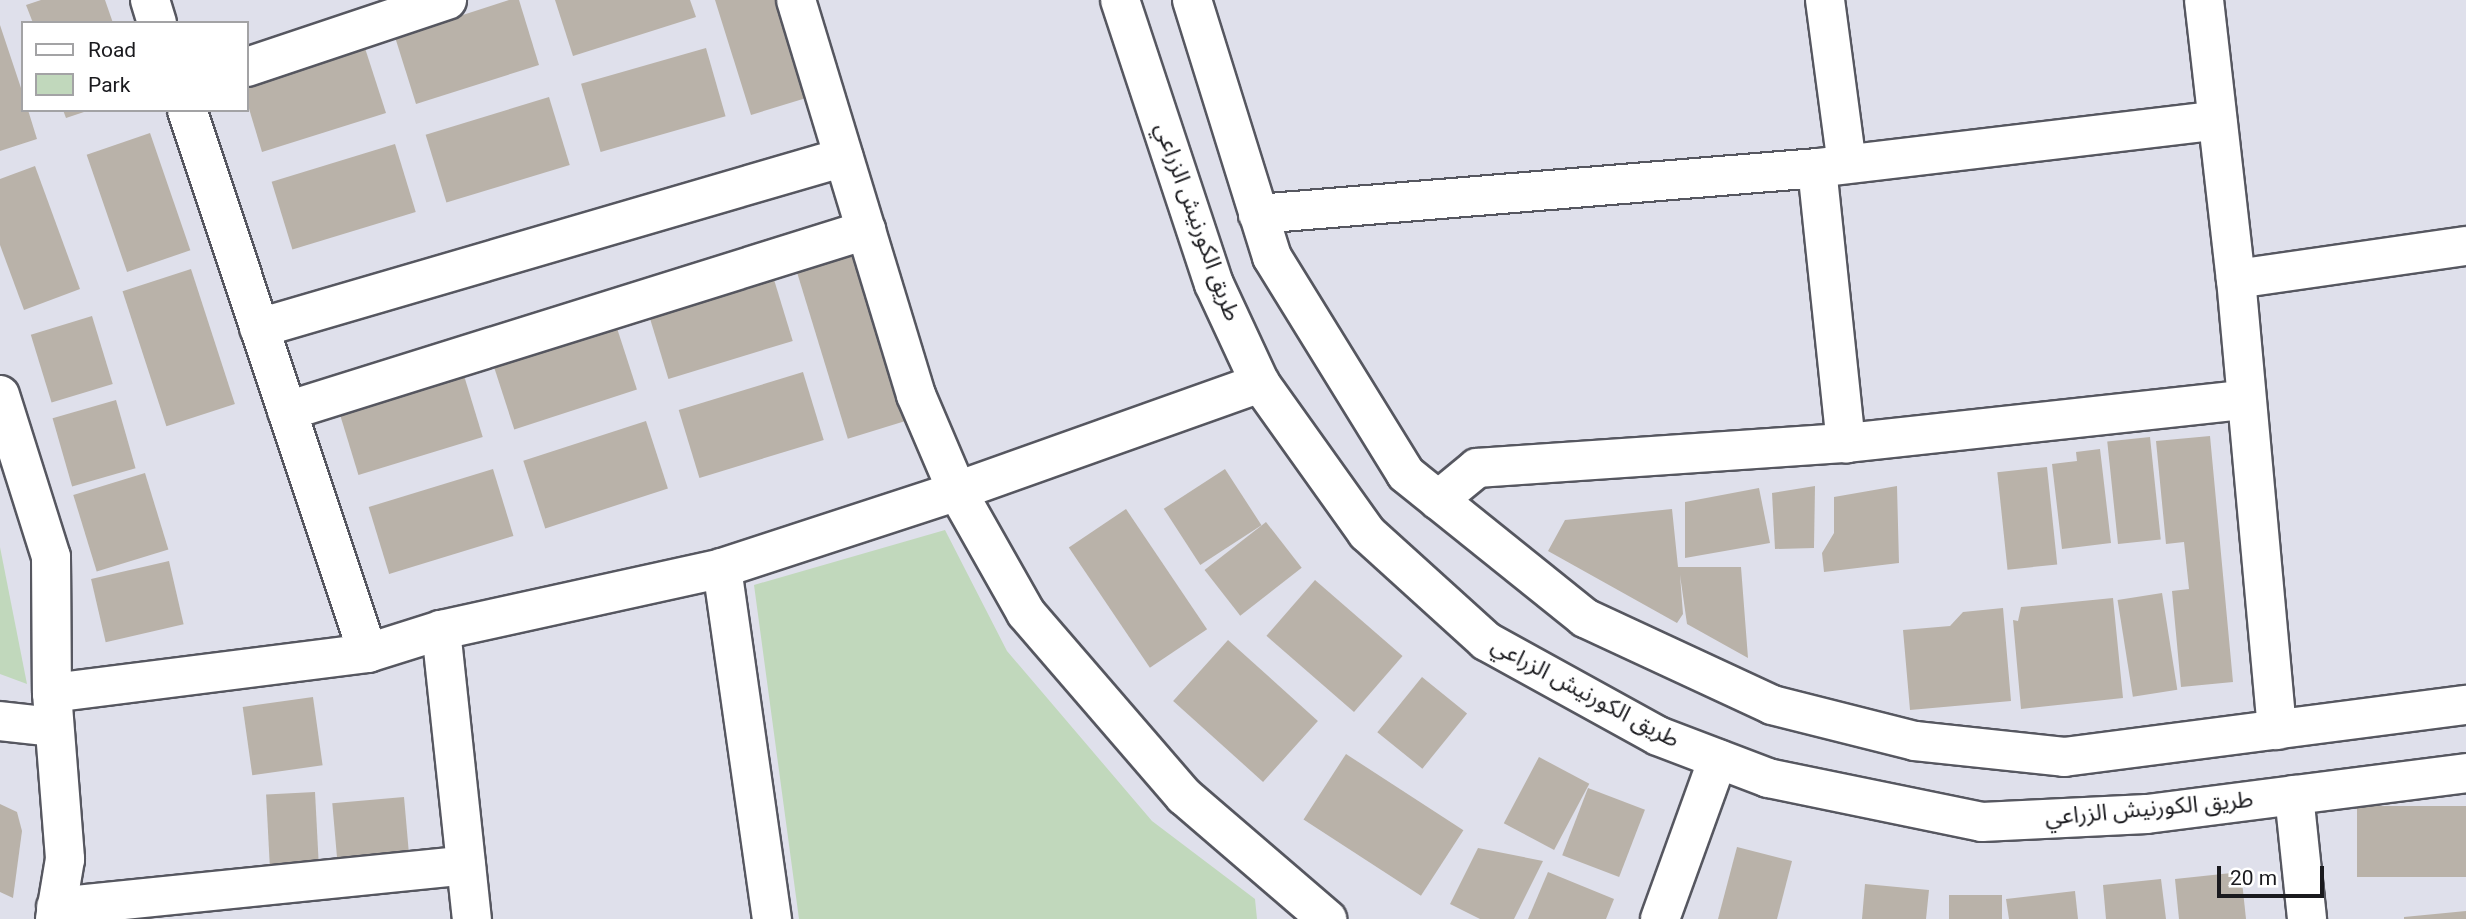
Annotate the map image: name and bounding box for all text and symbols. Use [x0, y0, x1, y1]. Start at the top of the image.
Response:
legend [21, 21, 248, 112]
text: Road [88, 38, 136, 62]
text: Park [88, 73, 130, 97]
street label: طريق الكورنيش الزراعي [1148, 119, 1246, 325]
street label: طريق الكورنيش الزراعي [1486, 632, 1684, 754]
street label: طريق الكورنيش الزراعي [2044, 786, 2254, 832]
scale bar [2221, 852, 2328, 896]
text: 20 m [2230, 866, 2277, 890]

